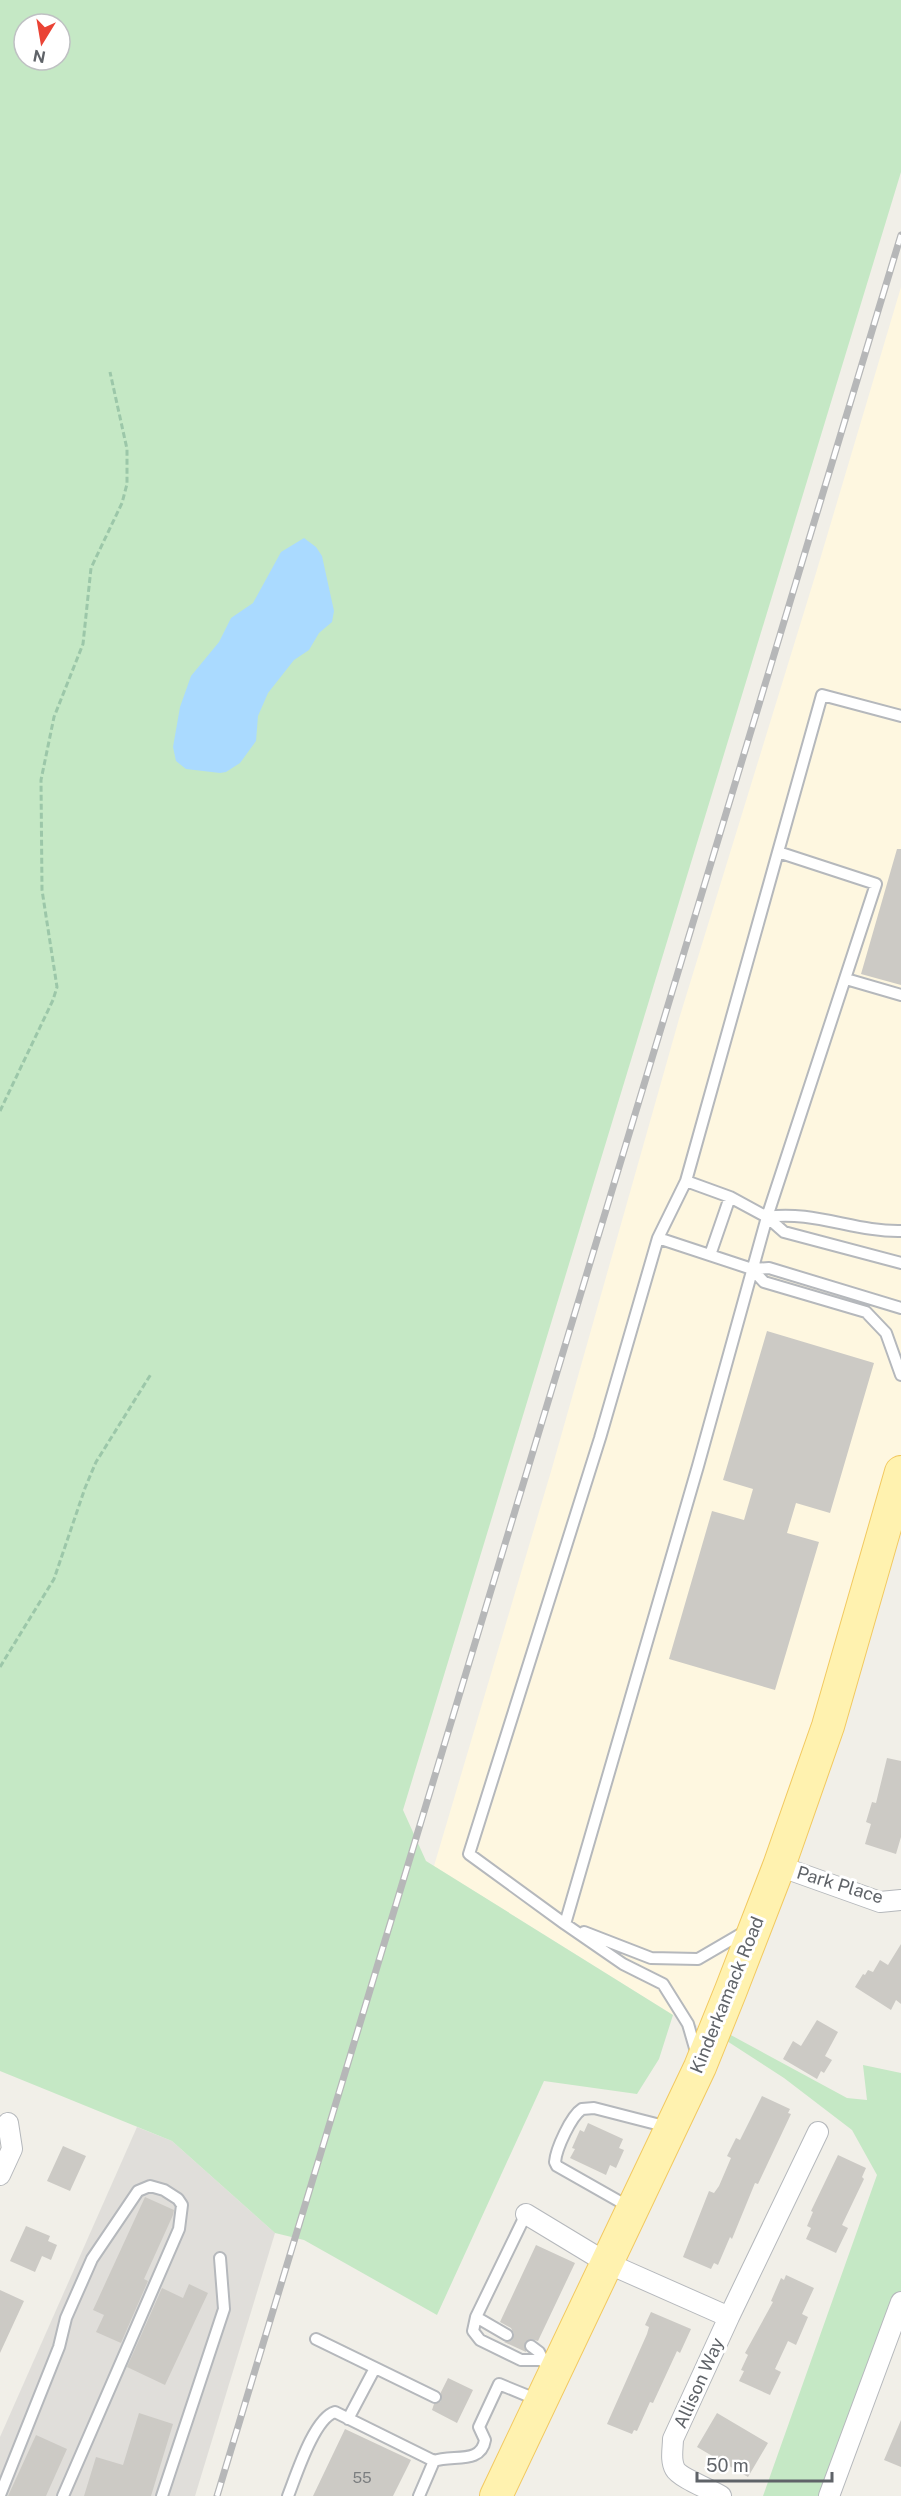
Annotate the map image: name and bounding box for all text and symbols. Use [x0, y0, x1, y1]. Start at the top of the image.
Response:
north arrow [12, 12, 72, 72]
text: N [31, 46, 47, 67]
street label: Park Place [794, 1861, 886, 1908]
street label: Kinderkamack Road [685, 1913, 768, 2076]
street label: Allison Way [669, 2334, 728, 2431]
scale bar [697, 2445, 832, 2483]
text: 50 m [706, 2455, 749, 2476]
house number: 55 [352, 2469, 372, 2486]

